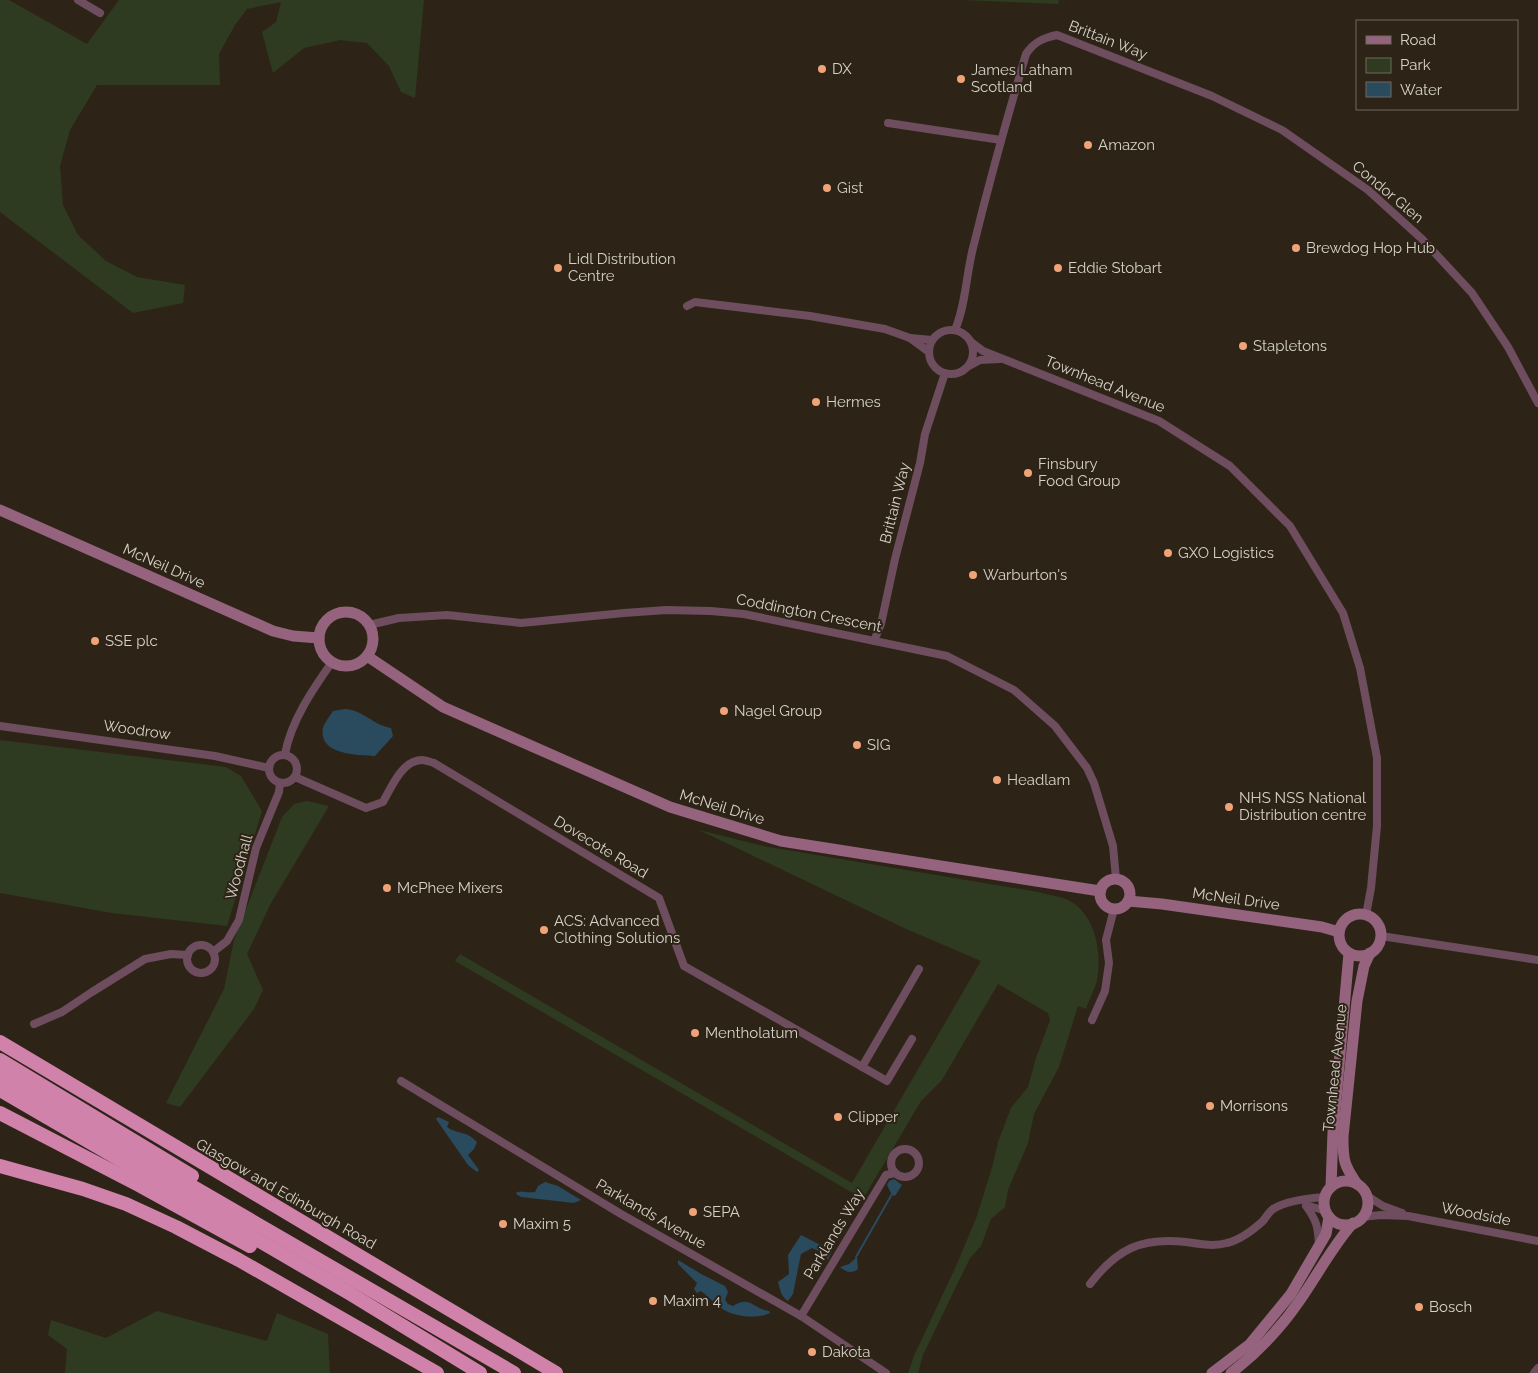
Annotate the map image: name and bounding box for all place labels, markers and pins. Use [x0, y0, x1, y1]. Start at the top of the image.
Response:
place label: DX [832, 60, 852, 78]
place label: James Latham Scotland [971, 61, 1073, 96]
marker: DX [816, 63, 828, 75]
marker: James Latham Scotland [955, 73, 967, 85]
place label: Amazon [1098, 136, 1155, 154]
marker: Amazon [1082, 139, 1094, 151]
place label: Gist [837, 179, 863, 197]
marker: Gist [821, 182, 833, 194]
place label: Brewdog Hop Hub [1306, 239, 1435, 257]
marker: Brewdog Hop Hub [1290, 242, 1302, 254]
place label: Lidl Distribution Centre [568, 250, 676, 285]
place label: Eddie Stobart [1068, 259, 1162, 277]
marker: Lidl Distribution Centre [552, 262, 564, 274]
marker: Eddie Stobart [1052, 262, 1064, 274]
place label: Stapletons [1253, 337, 1327, 355]
marker: Stapletons [1237, 340, 1249, 352]
place label: Hermes [826, 393, 881, 411]
marker: Hermes [810, 396, 822, 408]
place label: Finsbury Food Group [1038, 455, 1120, 490]
marker: Finsbury Food Group [1022, 467, 1034, 479]
place label: GXO Logistics [1178, 544, 1274, 562]
marker: GXO Logistics [1162, 547, 1174, 559]
place label: Warburton's [983, 566, 1067, 584]
marker: Warburton's [967, 569, 979, 581]
place label: SSE plc [105, 632, 158, 650]
marker: SSE plc [89, 635, 101, 647]
place label: Nagel Group [734, 702, 822, 720]
marker: Nagel Group [718, 705, 730, 717]
place label: SIG [867, 736, 891, 754]
marker: SIG [851, 739, 863, 751]
place label: Headlam [1007, 771, 1070, 789]
marker: Headlam [991, 774, 1003, 786]
place label: NHS NSS National Distribution centre [1239, 789, 1367, 824]
marker: NHS NSS National Distribution centre [1223, 801, 1235, 813]
place label: McPhee Mixers [397, 879, 503, 897]
marker: McPhee Mixers [381, 882, 393, 894]
place label: ACS: Advanced Clothing Solutions [554, 912, 680, 947]
marker: ACS: Advanced Clothing Solutions [538, 924, 550, 936]
place label: Mentholatum [705, 1024, 798, 1042]
marker: Mentholatum [689, 1027, 701, 1039]
place label: Morrisons [1220, 1097, 1288, 1115]
marker: Morrisons [1204, 1100, 1216, 1112]
place label: Clipper [848, 1108, 899, 1126]
marker: Clipper [832, 1111, 844, 1123]
place label: SEPA [703, 1203, 740, 1221]
marker: SEPA [687, 1206, 699, 1218]
place label: Maxim 5 [513, 1215, 571, 1233]
marker: Maxim 5 [497, 1218, 509, 1230]
place label: Maxim 4 [663, 1292, 721, 1310]
marker: Maxim 4 [647, 1295, 659, 1307]
place label: Bosch [1429, 1298, 1472, 1316]
marker: Bosch [1413, 1301, 1425, 1313]
place label: Dakota [822, 1343, 870, 1361]
marker: Dakota [806, 1346, 818, 1358]

